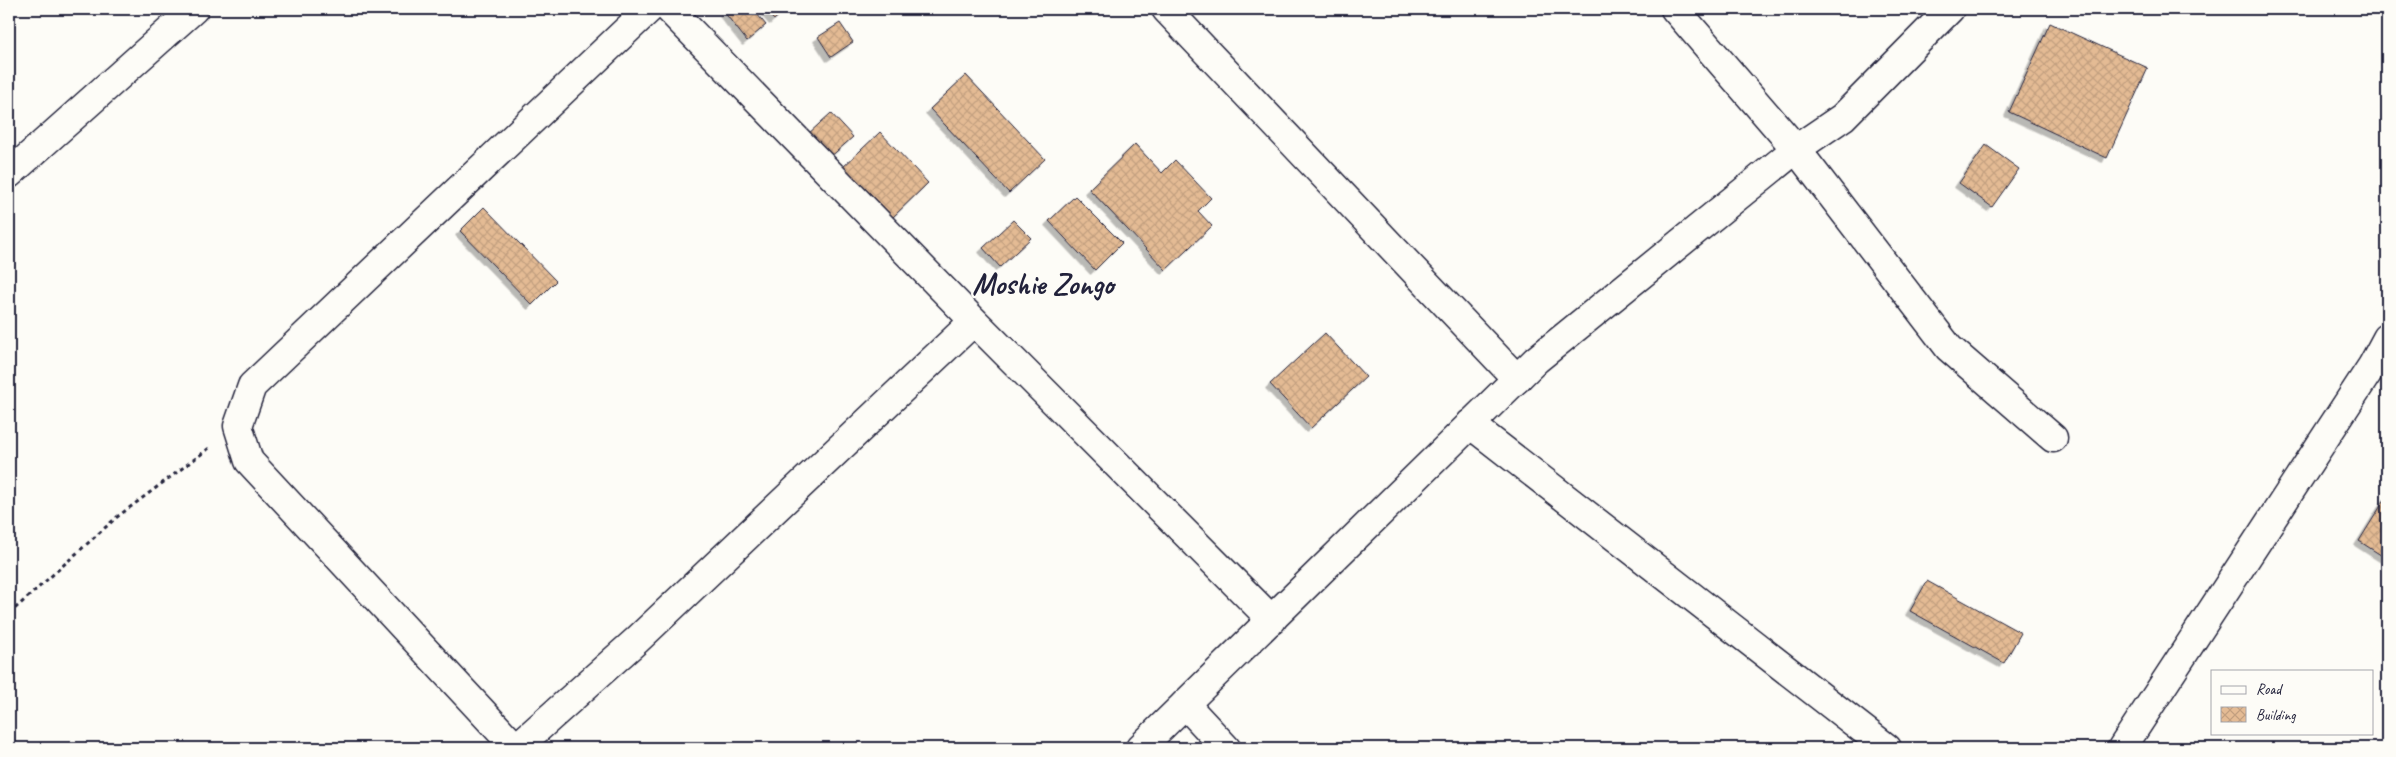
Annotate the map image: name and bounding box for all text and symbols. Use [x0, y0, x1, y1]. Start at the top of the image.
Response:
district label: Moshie Zongo [972, 265, 1117, 303]
legend [2211, 670, 2374, 734]
text: Road [2256, 680, 2283, 699]
text: Building [2256, 706, 2296, 725]

